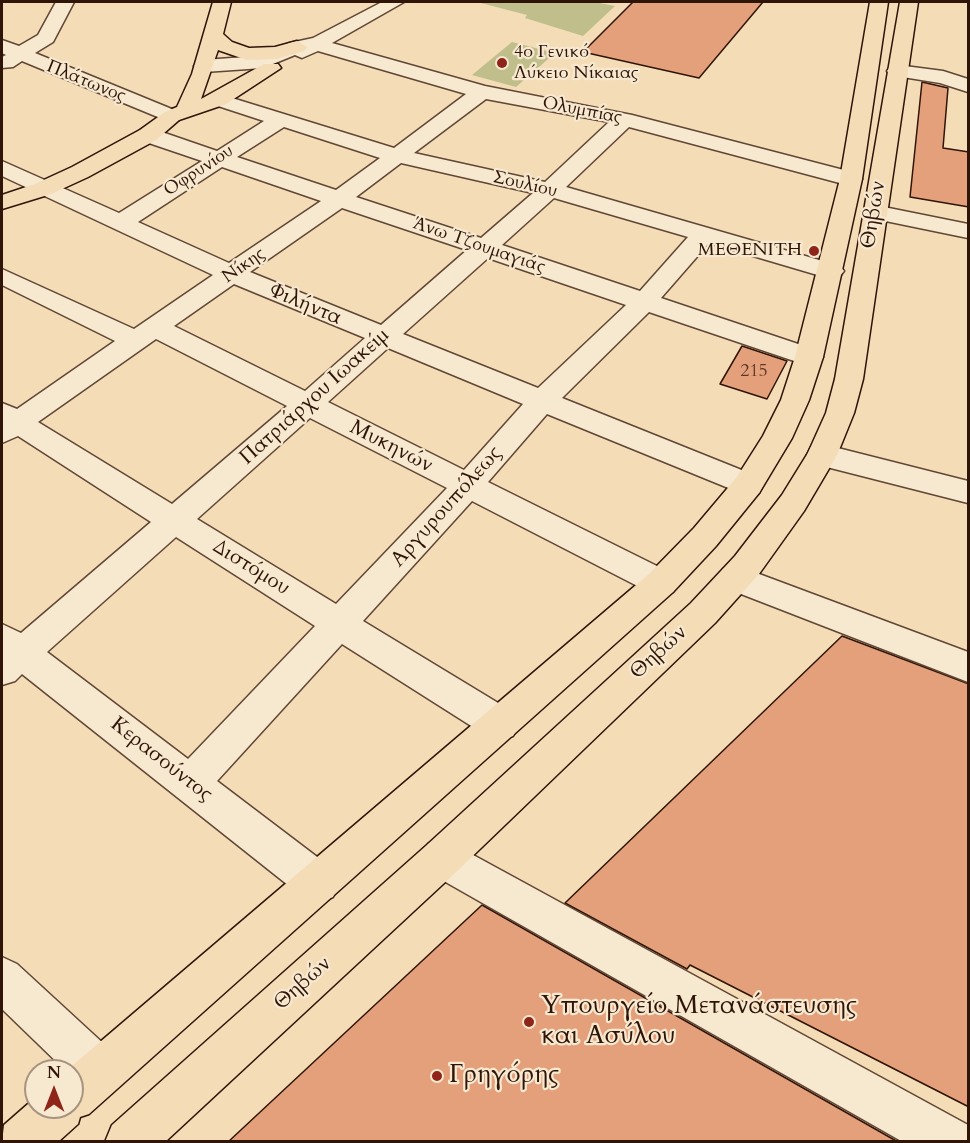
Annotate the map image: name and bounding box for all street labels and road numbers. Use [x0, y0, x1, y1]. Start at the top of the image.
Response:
street label: Πλάτωνος [43, 56, 129, 108]
street label: Ολυμπίας [541, 93, 623, 129]
street label: Οφρυνίου [160, 141, 238, 201]
street label: Σουλίου [491, 167, 559, 203]
street label: Θηβών [856, 179, 892, 251]
street label: Άνω Τζουμαγιάς [410, 213, 548, 279]
street label: Νίκης [218, 244, 270, 288]
street label: Φιλήντα [265, 279, 345, 331]
street label: Πατριάρχου Ιωακείμ [235, 323, 395, 471]
street label: Μυκηνών [345, 415, 437, 479]
street label: Αργυρουπόλεως [386, 441, 508, 573]
street label: Διστόμου [208, 535, 294, 601]
street label: Θηβών [625, 621, 693, 685]
street label: Κερασούντος [105, 712, 217, 808]
street label: Θηβών [269, 952, 337, 1016]

